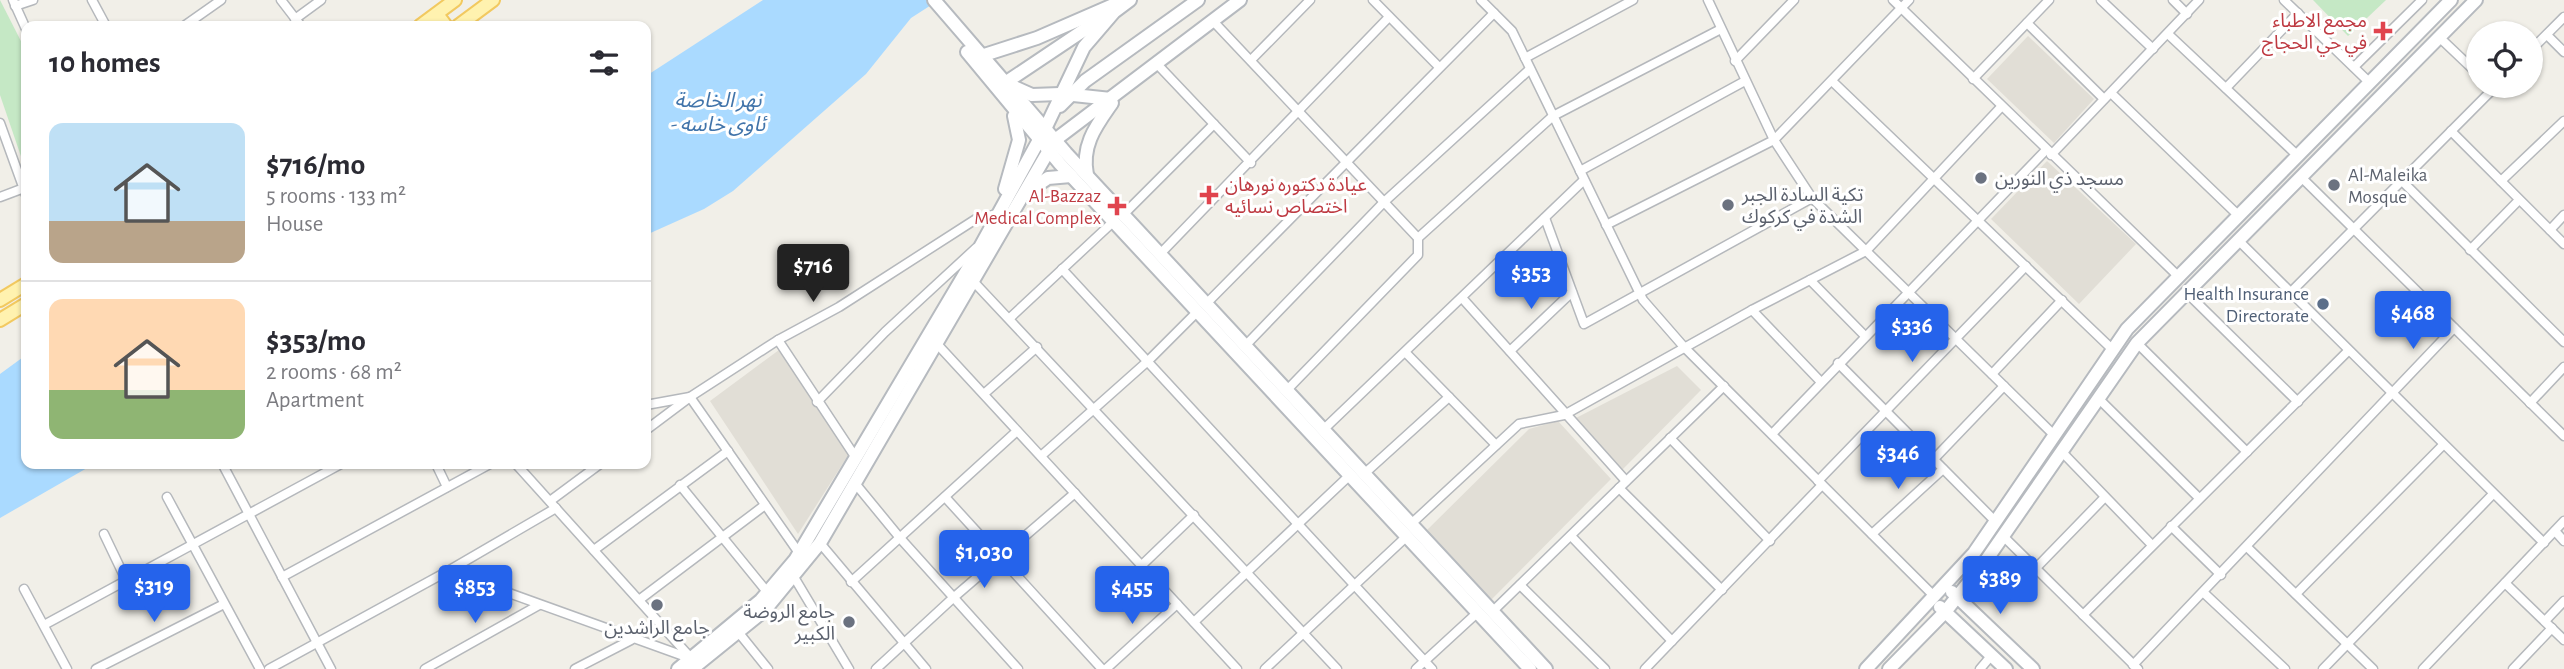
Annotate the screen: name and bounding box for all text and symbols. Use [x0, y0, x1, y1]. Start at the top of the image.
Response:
place label: مجمع الاطباء في حي الحجاج [2262, 12, 2367, 57]
marker: مجمع الاطباء في حي الحجاج [2373, 21, 2393, 41]
map controls [2466, 21, 2543, 98]
button: locate [2466, 21, 2543, 98]
icon: filters [585, 44, 623, 82]
text: 10 homes [49, 48, 160, 78]
water label: نهر الخاصة - ئاوی خاسە [671, 90, 768, 136]
text: $716/mo [266, 150, 365, 180]
icon: home [105, 151, 189, 235]
place label: Al-Maleika Mosque [2348, 166, 2428, 207]
marker: مسجد ذي النورين [1973, 170, 1989, 186]
place label: مسجد ذي النورين [1995, 170, 2124, 193]
place label: عيادة دكتوره نورهان اختصاص نسائيه [1225, 176, 1367, 217]
marker: Al-Maleika Mosque [2326, 177, 2342, 193]
text: 5 rooms · 133 m² [266, 185, 406, 208]
marker: عيادة دكتوره نورهان اختصاص نسائيه [1199, 185, 1219, 205]
place label: تكية السادة الجبر الشدة في كركوك [1741, 186, 1863, 231]
place label: Al-Bazzaz Medical Complex [974, 187, 1101, 228]
marker: Al-Bazzaz Medical Complex [1107, 196, 1127, 216]
marker: تكية السادة الجبر الشدة في كركوك [1720, 197, 1736, 213]
text: House [266, 213, 323, 236]
pin: $716 [772, 244, 854, 304]
pin: $353 [1490, 252, 1572, 311]
text: $716 [793, 255, 833, 278]
text: $353 [1511, 262, 1551, 285]
place label: Health Insurance Directorate [2183, 285, 2309, 326]
pin: $468 [2372, 292, 2454, 351]
marker: Health Insurance Directorate [2315, 296, 2331, 312]
text: $468 [2391, 302, 2435, 325]
pin: $336 [1871, 304, 1953, 364]
text: $336 [1891, 315, 1933, 338]
text: $353/mo [266, 326, 366, 356]
icon: home [105, 327, 189, 411]
text: 2 rooms · 68 m² [266, 361, 402, 384]
text: Apartment [266, 389, 364, 412]
pin: $346 [1857, 432, 1939, 491]
text: $346 [1877, 442, 1919, 465]
pin: $1,030 [927, 530, 1041, 590]
text: $1,030 [955, 541, 1013, 564]
pin: $389 [1959, 556, 2041, 616]
pin: $319 [113, 564, 195, 624]
pin: $853 [434, 566, 516, 625]
pin: $455 [1091, 566, 1173, 626]
text: $389 [1979, 567, 2021, 590]
text: $319 [134, 575, 174, 598]
text: $853 [454, 576, 496, 599]
text: $455 [1111, 577, 1153, 600]
marker: جامع الراشدين [649, 597, 665, 613]
place label: جامع الروضة الكبير [743, 603, 835, 645]
marker: جامع الروضة الكبير [841, 614, 857, 630]
place label: جامع الراشدين [604, 619, 710, 642]

